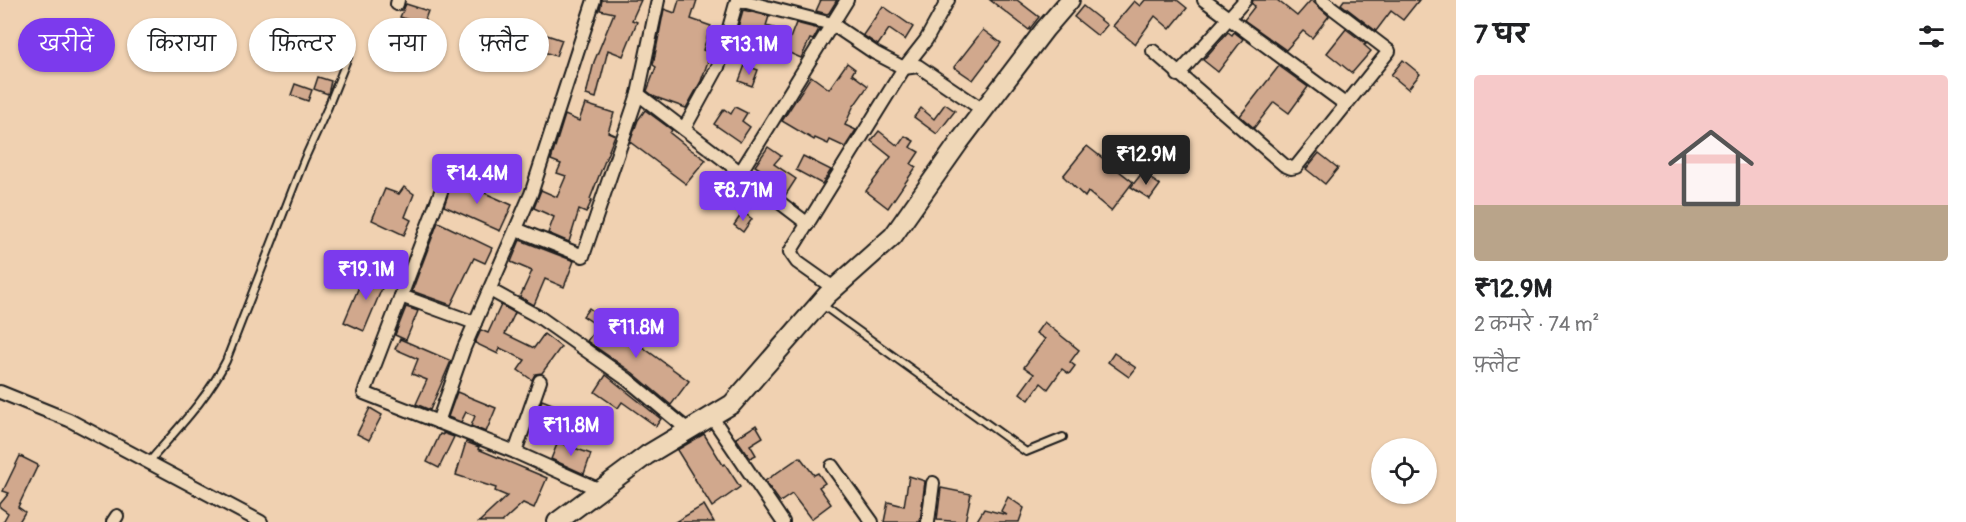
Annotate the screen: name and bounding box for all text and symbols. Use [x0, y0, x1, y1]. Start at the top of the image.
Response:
chip: खरीदें [18, 18, 115, 72]
chip: किराया [127, 18, 237, 72]
chip: फ़िल्टर [249, 18, 356, 72]
chip: नया [368, 18, 447, 72]
chip: फ़्लैट [459, 18, 549, 72]
text: 7 घर [1474, 19, 1528, 51]
icon: filters [1915, 20, 1948, 53]
pin: ₹13.1M [700, 25, 798, 76]
text: ₹13.1M [720, 32, 778, 57]
icon: home [1657, 114, 1765, 222]
pin: ₹12.9M [1097, 135, 1195, 186]
text: ₹12.9M [1116, 142, 1176, 167]
pin: ₹14.4M [428, 154, 526, 205]
text: ₹14.4M [446, 161, 508, 186]
pin: ₹8.71M [694, 171, 792, 222]
text: ₹8.71M [713, 178, 773, 203]
pin: ₹19.1M [317, 250, 415, 301]
text: ₹19.1M [338, 257, 394, 282]
text: ₹12.9M [1474, 273, 1552, 305]
pin: ₹11.8M [587, 308, 685, 359]
text: 2 कमरे · 74 m² [1474, 312, 1599, 337]
text: ₹11.8M [608, 315, 664, 340]
text: फ़्लैट [1474, 353, 1520, 378]
pin: ₹11.8M [522, 406, 620, 457]
text: ₹11.8M [543, 413, 599, 438]
map controls [1371, 438, 1437, 504]
button: locate [1371, 438, 1437, 504]

